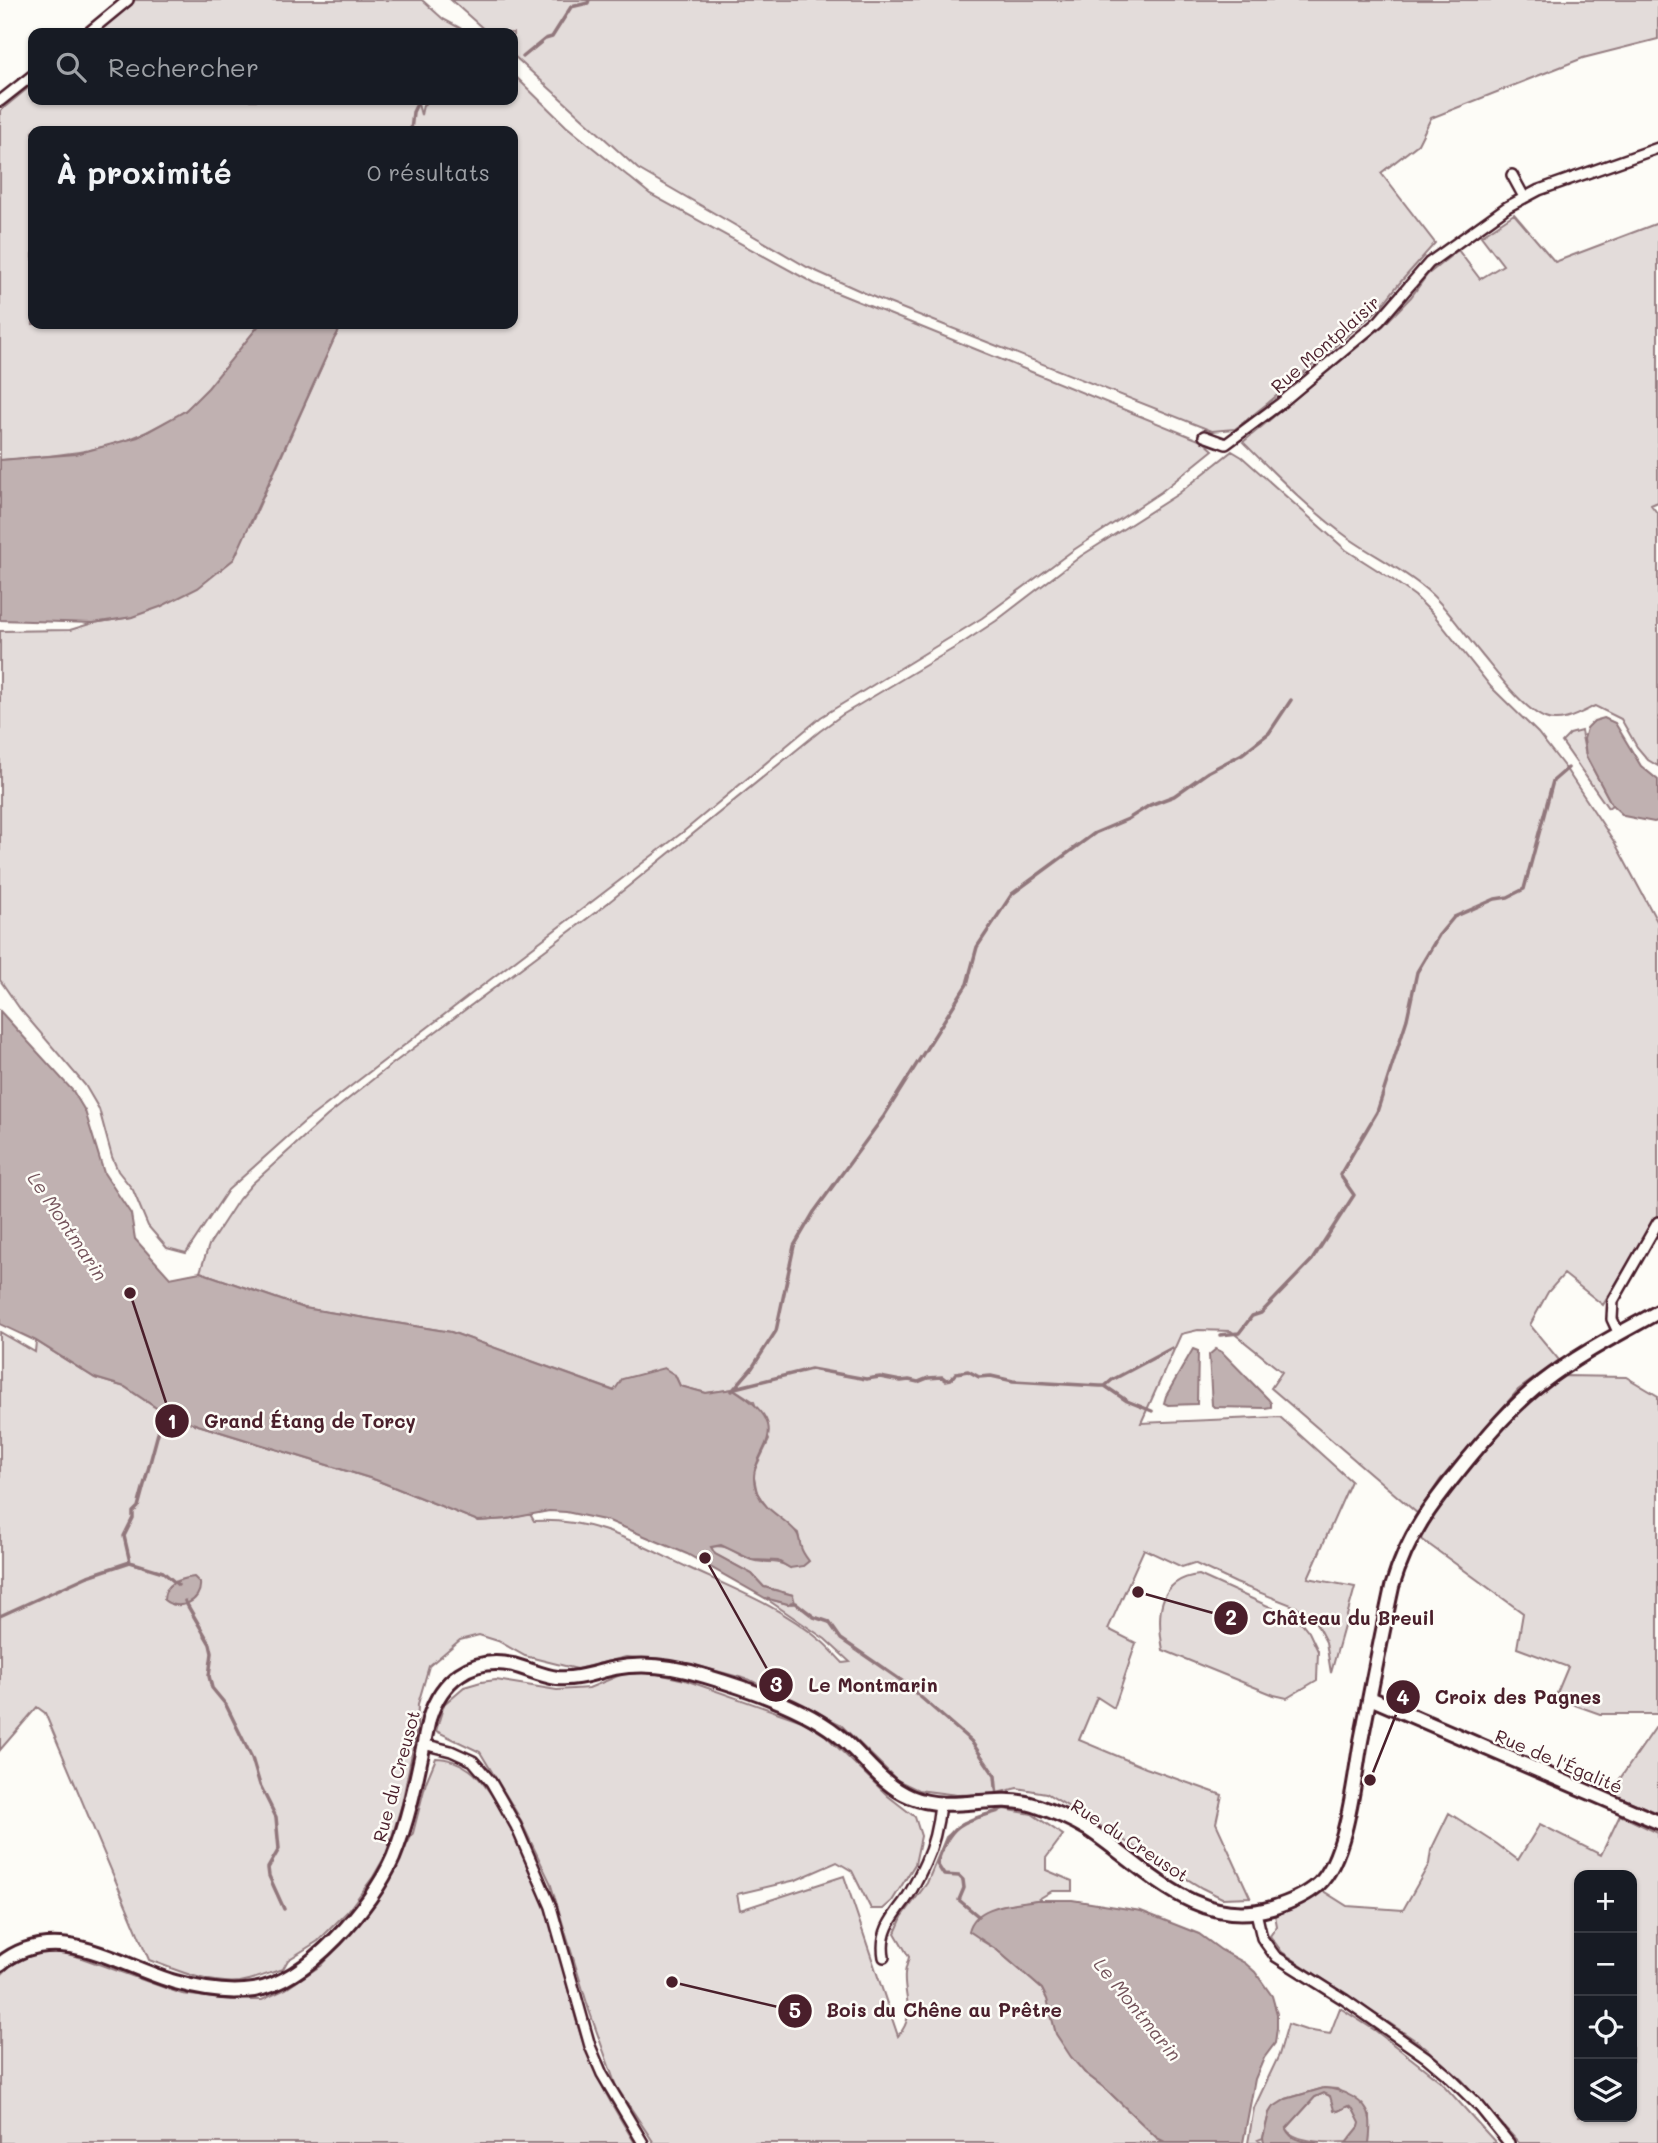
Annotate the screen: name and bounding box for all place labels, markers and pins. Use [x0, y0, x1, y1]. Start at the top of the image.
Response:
callout: Grand Étang de Torcy [155, 1401, 430, 1441]
callout: Château du Breuil [1213, 1598, 1448, 1638]
callout: Le Montmarin [759, 1665, 951, 1705]
callout: Croix des Pagnes [1385, 1677, 1615, 1717]
callout: Bois du Chêne au Prêtre [777, 1991, 1076, 2031]

